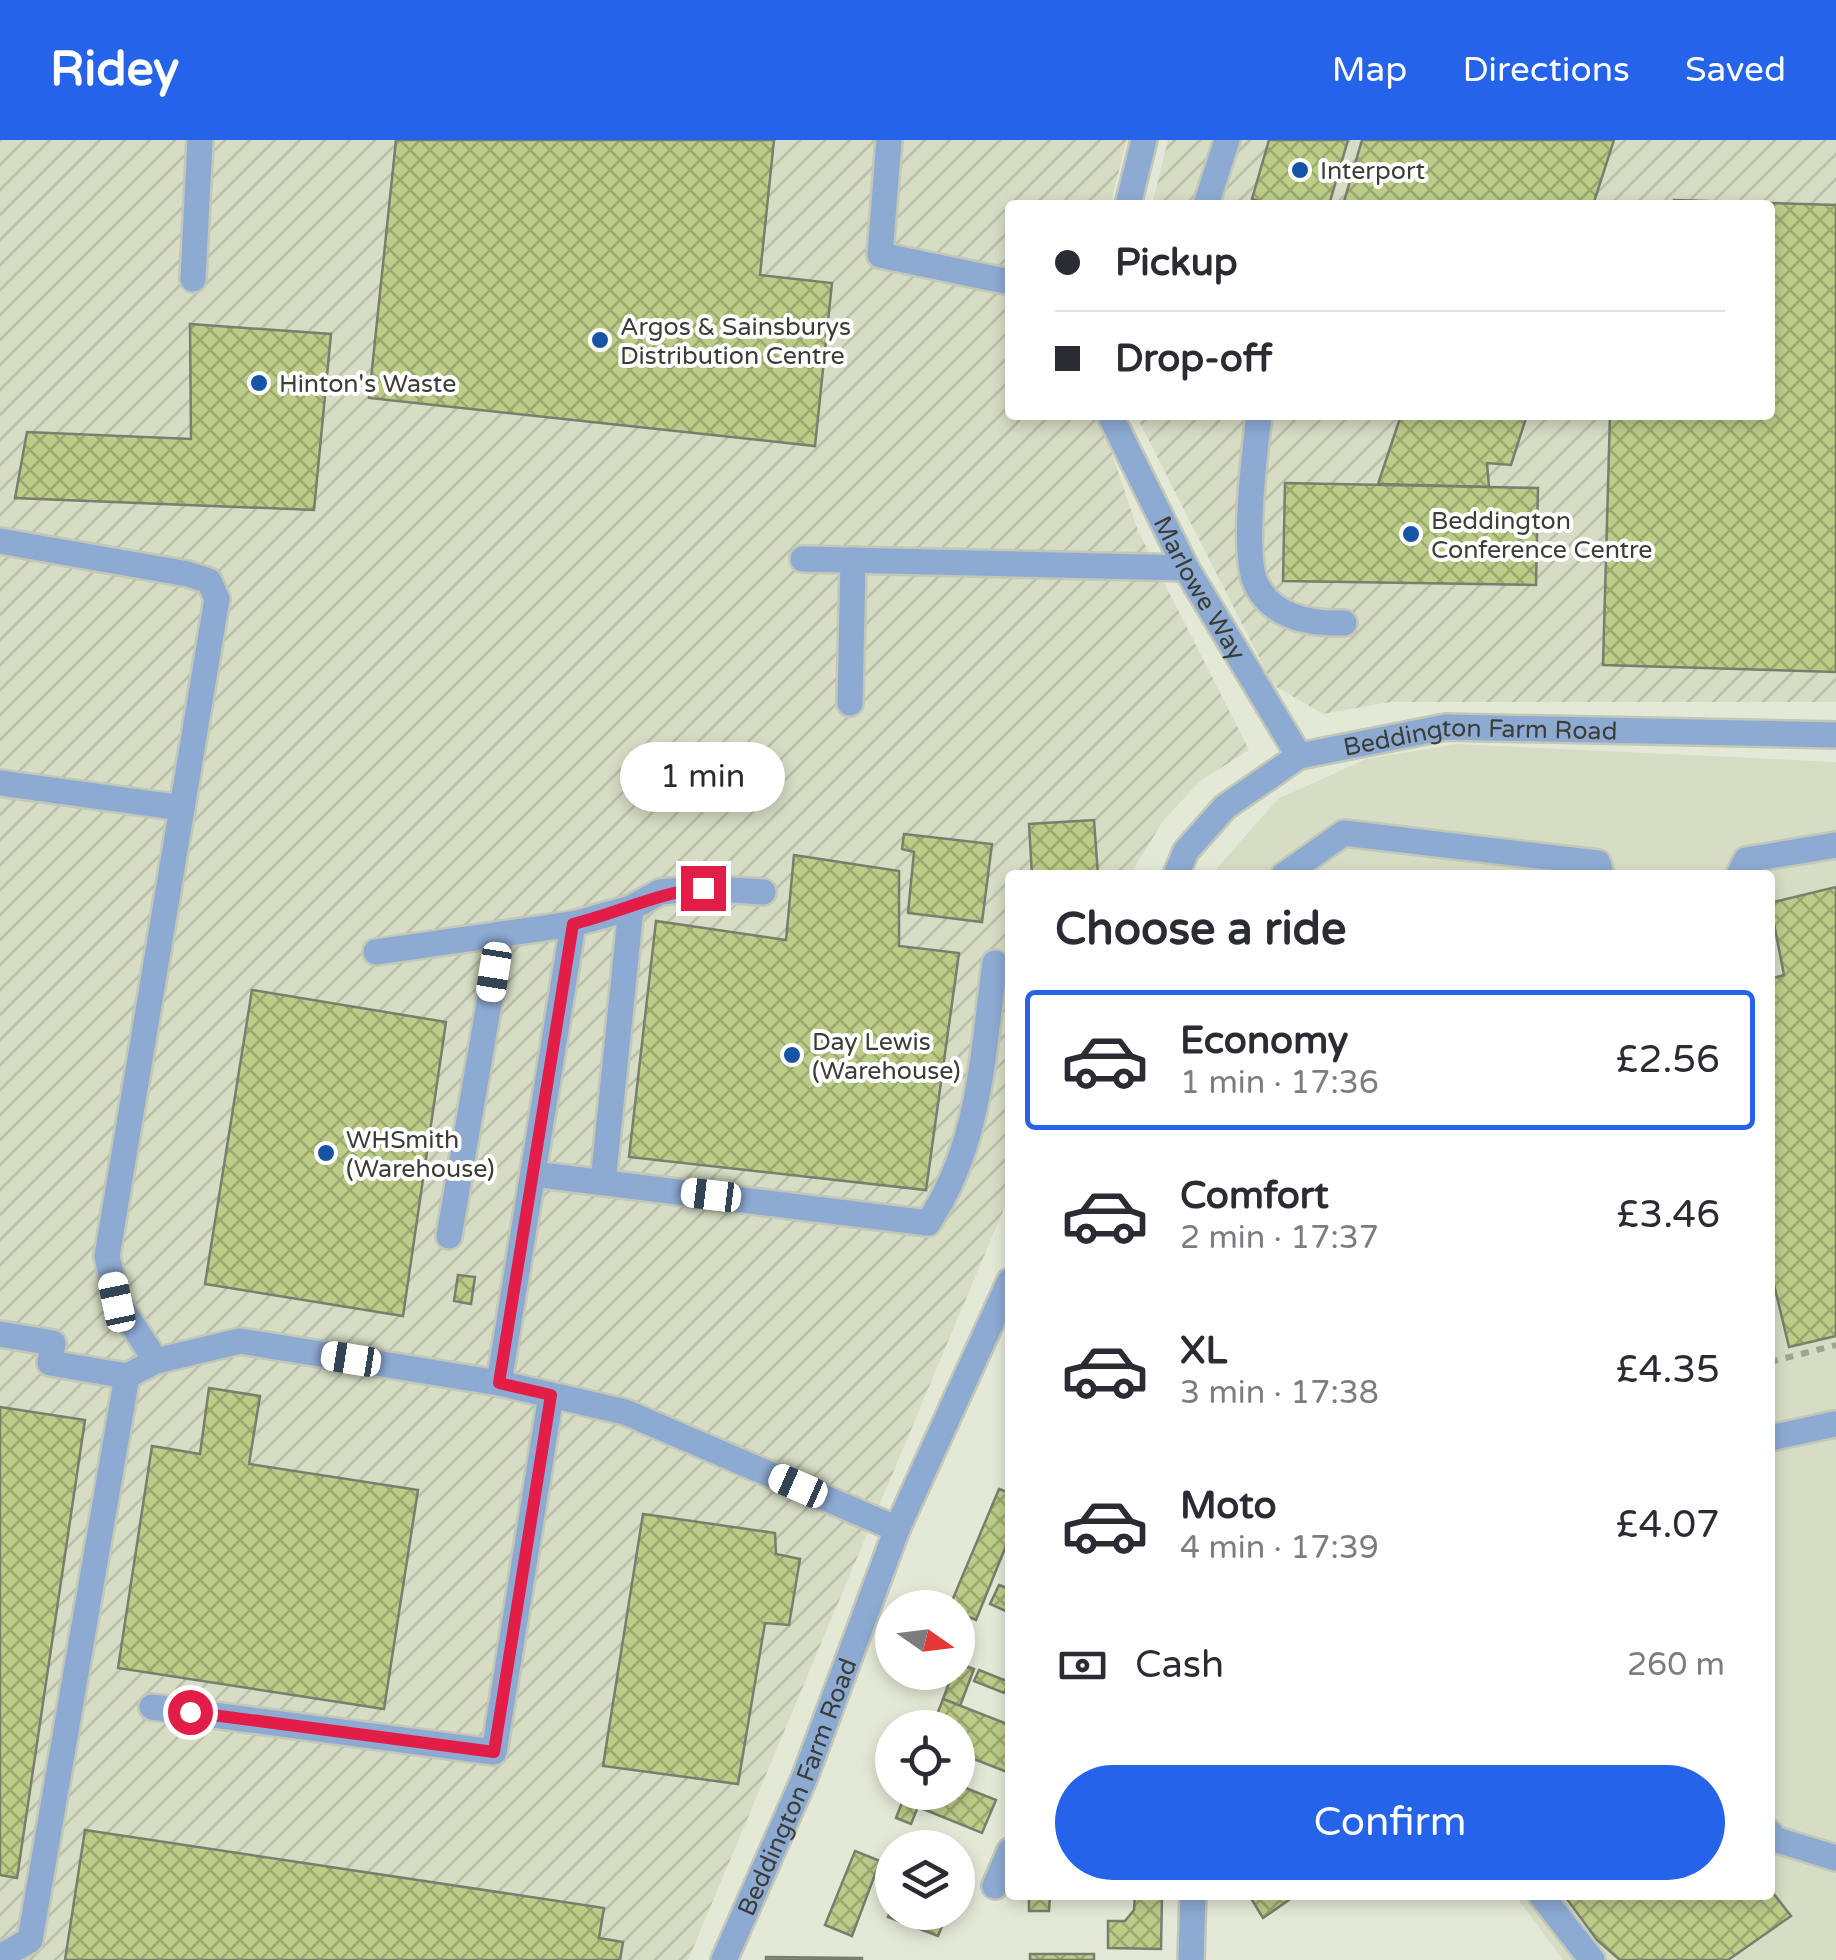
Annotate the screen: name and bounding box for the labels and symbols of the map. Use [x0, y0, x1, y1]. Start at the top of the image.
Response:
place label: Interport [1320, 156, 1425, 186]
marker: Interport [1289, 159, 1311, 181]
place label: Argos & Sainsburys Distribution Centre [620, 312, 851, 371]
marker: Argos & Sainsburys Distribution Centre [589, 329, 611, 351]
place label: Hinton's Waste [279, 369, 456, 399]
marker: Hinton's Waste [248, 372, 270, 394]
place label: Beddington Conference Centre [1431, 506, 1652, 565]
street label: Marlowe Way [1147, 511, 1252, 666]
marker: Beddington Conference Centre [1400, 523, 1422, 545]
street label: Beddington Farm Road [1341, 713, 1618, 763]
callout: 1 min [620, 743, 786, 813]
route end [681, 866, 726, 911]
car [474, 940, 514, 1004]
place label: Day Lewis (Warehouse) [812, 1027, 961, 1086]
marker: Day Lewis (Warehouse) [781, 1044, 803, 1066]
place label: WHSmith (Warehouse) [346, 1125, 495, 1184]
marker: WHSmith (Warehouse) [315, 1142, 337, 1164]
car [679, 1176, 743, 1214]
car [96, 1270, 138, 1334]
car [319, 1339, 383, 1379]
car [764, 1460, 832, 1512]
north arrow [875, 1590, 975, 1690]
street label: Beddington Farm Road [731, 1654, 864, 1921]
route start [168, 1690, 213, 1735]

